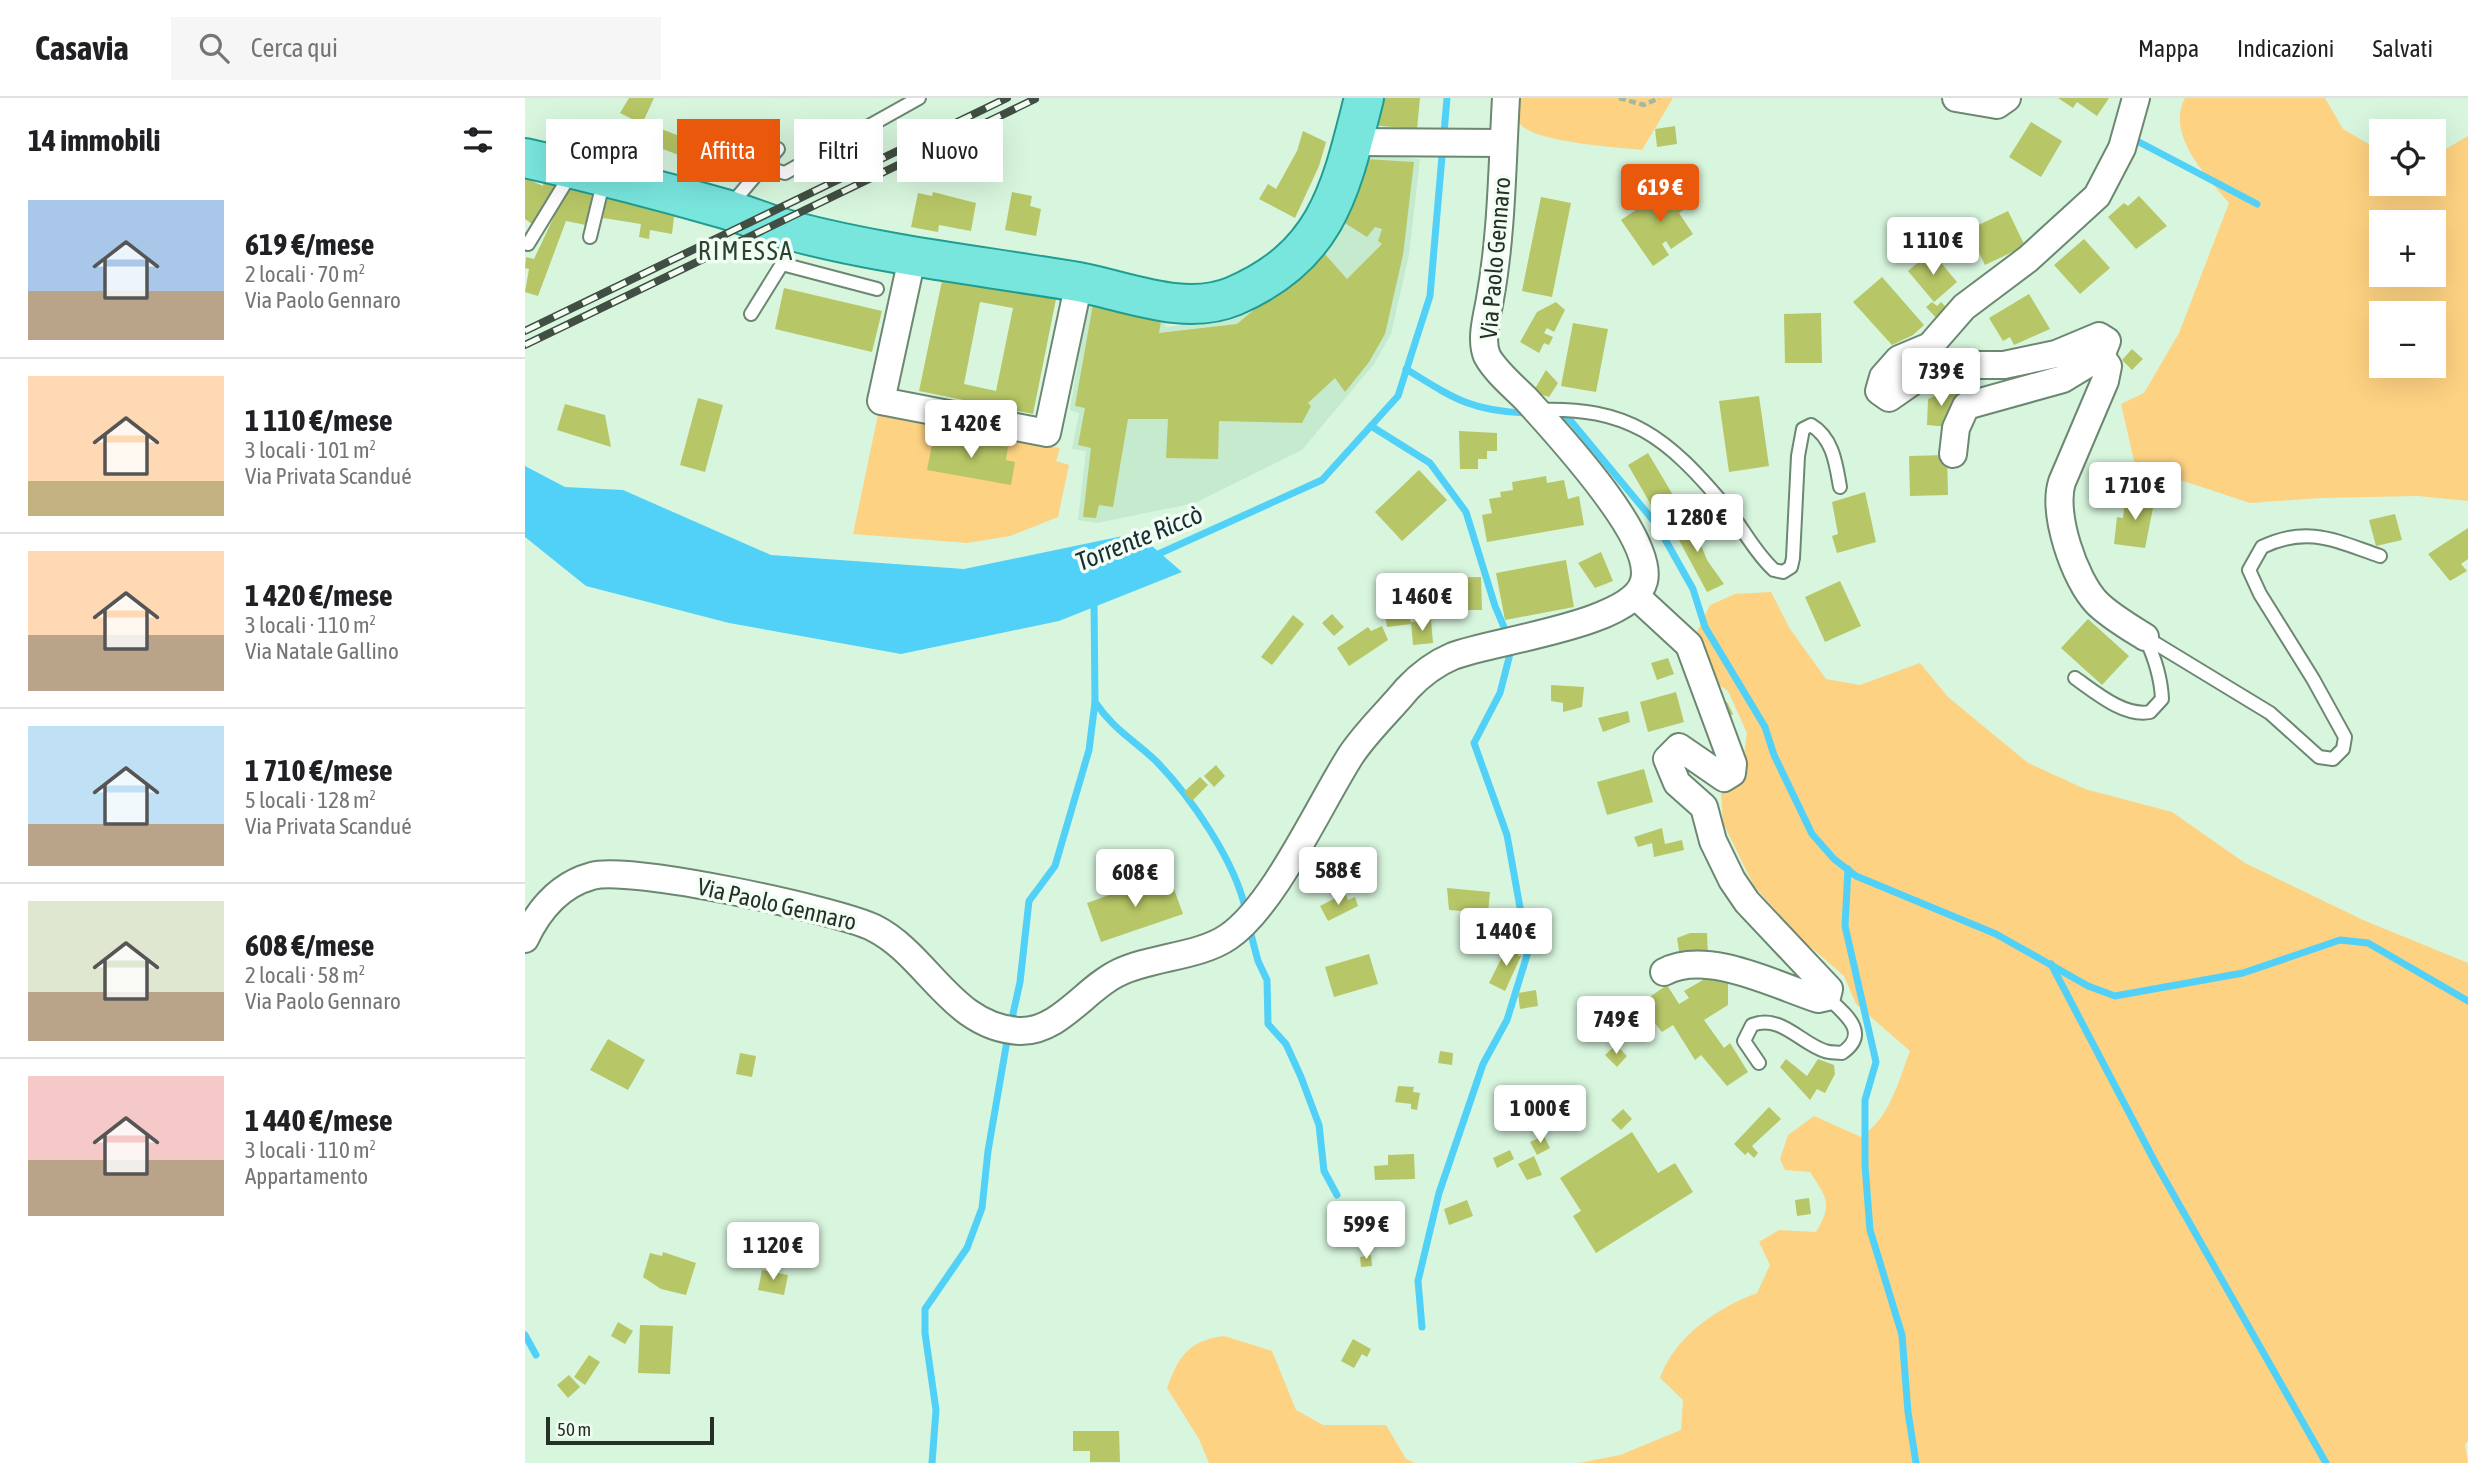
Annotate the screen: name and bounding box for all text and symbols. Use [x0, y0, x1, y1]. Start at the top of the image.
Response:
search box [171, 17, 661, 80]
text: Casavia [35, 29, 129, 67]
icon: search [195, 29, 233, 67]
text: Cerca qui [251, 33, 338, 63]
text: Mappa [2138, 35, 2199, 62]
text: Indicazioni [2237, 35, 2334, 62]
text: Salvati [2372, 35, 2433, 62]
chip: Compra [546, 119, 663, 182]
chip: Affitta [677, 119, 780, 182]
chip: Filtri [794, 119, 883, 182]
chip: Nuovo [897, 119, 1003, 182]
map controls [2369, 119, 2446, 378]
button: locate [2369, 119, 2446, 196]
icon: filters [459, 121, 497, 159]
text: 14 immobili [28, 123, 160, 157]
pin: 619 € [1611, 164, 1709, 224]
text: 619 € [1637, 174, 1683, 200]
street label: Via Paolo Gennaro [1474, 176, 1516, 340]
button: + [2369, 210, 2446, 287]
pin: 1 110 € [1868, 218, 1998, 277]
text: 619 €/mese [245, 227, 374, 261]
text: 1 110 € [1903, 227, 1963, 253]
icon: home [84, 228, 168, 312]
district label: RIMESSA [698, 236, 794, 266]
text: 2 locali · 70 m² [245, 261, 365, 287]
text: Via Paolo Gennaro [245, 287, 401, 313]
button: − [2369, 301, 2446, 378]
pin: 739 € [1892, 348, 1990, 408]
text: 739 € [1918, 358, 1964, 384]
pin: 1 420 € [906, 400, 1036, 460]
text: 1 110 €/mese [245, 403, 393, 437]
icon: home [84, 404, 168, 488]
text: 1 420 € [941, 410, 1001, 436]
text: 3 locali · 101 m² [245, 437, 376, 463]
pin: 1 710 € [2070, 462, 2200, 522]
text: Via Privata Scandué [245, 463, 412, 489]
text: 1 710 € [2105, 472, 2165, 498]
pin: 1 280 € [1632, 494, 1762, 554]
water label: Torrente Riccò [1071, 499, 1207, 577]
text: 1 280 € [1667, 504, 1727, 530]
pin: 1 460 € [1357, 574, 1487, 633]
text: 1 420 €/mese [245, 578, 393, 612]
icon: home [84, 579, 168, 663]
text: 1 460 € [1392, 583, 1452, 609]
text: 3 locali · 110 m² [245, 612, 376, 638]
text: Via Natale Gallino [245, 638, 399, 664]
text: 1 710 €/mese [245, 753, 393, 787]
icon: home [84, 754, 168, 838]
text: 5 locali · 128 m² [245, 787, 376, 813]
text: Via Privata Scandué [245, 813, 412, 839]
pin: 588 € [1289, 848, 1387, 907]
pin: 608 € [1086, 850, 1184, 909]
text: 588 € [1315, 857, 1361, 883]
text: 608 € [1112, 859, 1158, 885]
street label: Via Paolo Gennaro [695, 873, 859, 935]
pin: 1 440 € [1441, 908, 1571, 968]
text: 1 440 € [1476, 918, 1536, 944]
text: 608 €/mese [245, 928, 374, 962]
icon: home [84, 929, 168, 1013]
text: 2 locali · 58 m² [245, 962, 365, 988]
text: Via Paolo Gennaro [245, 988, 401, 1014]
pin: 749 € [1567, 996, 1665, 1056]
text: 749 € [1593, 1006, 1639, 1032]
pin: 1 000 € [1475, 1086, 1605, 1145]
text: 1 000 € [1510, 1095, 1570, 1121]
text: 1 440 €/mese [245, 1103, 393, 1137]
icon: home [84, 1104, 168, 1188]
text: 3 locali · 110 m² [245, 1137, 376, 1163]
text: Appartamento [245, 1163, 368, 1189]
pin: 599 € [1317, 1202, 1415, 1261]
text: 599 € [1343, 1211, 1389, 1237]
pin: 1 120 € [708, 1222, 838, 1282]
text: 1 120 € [743, 1232, 803, 1258]
scale bar [546, 1414, 714, 1446]
text: 50 m [557, 1418, 591, 1440]

